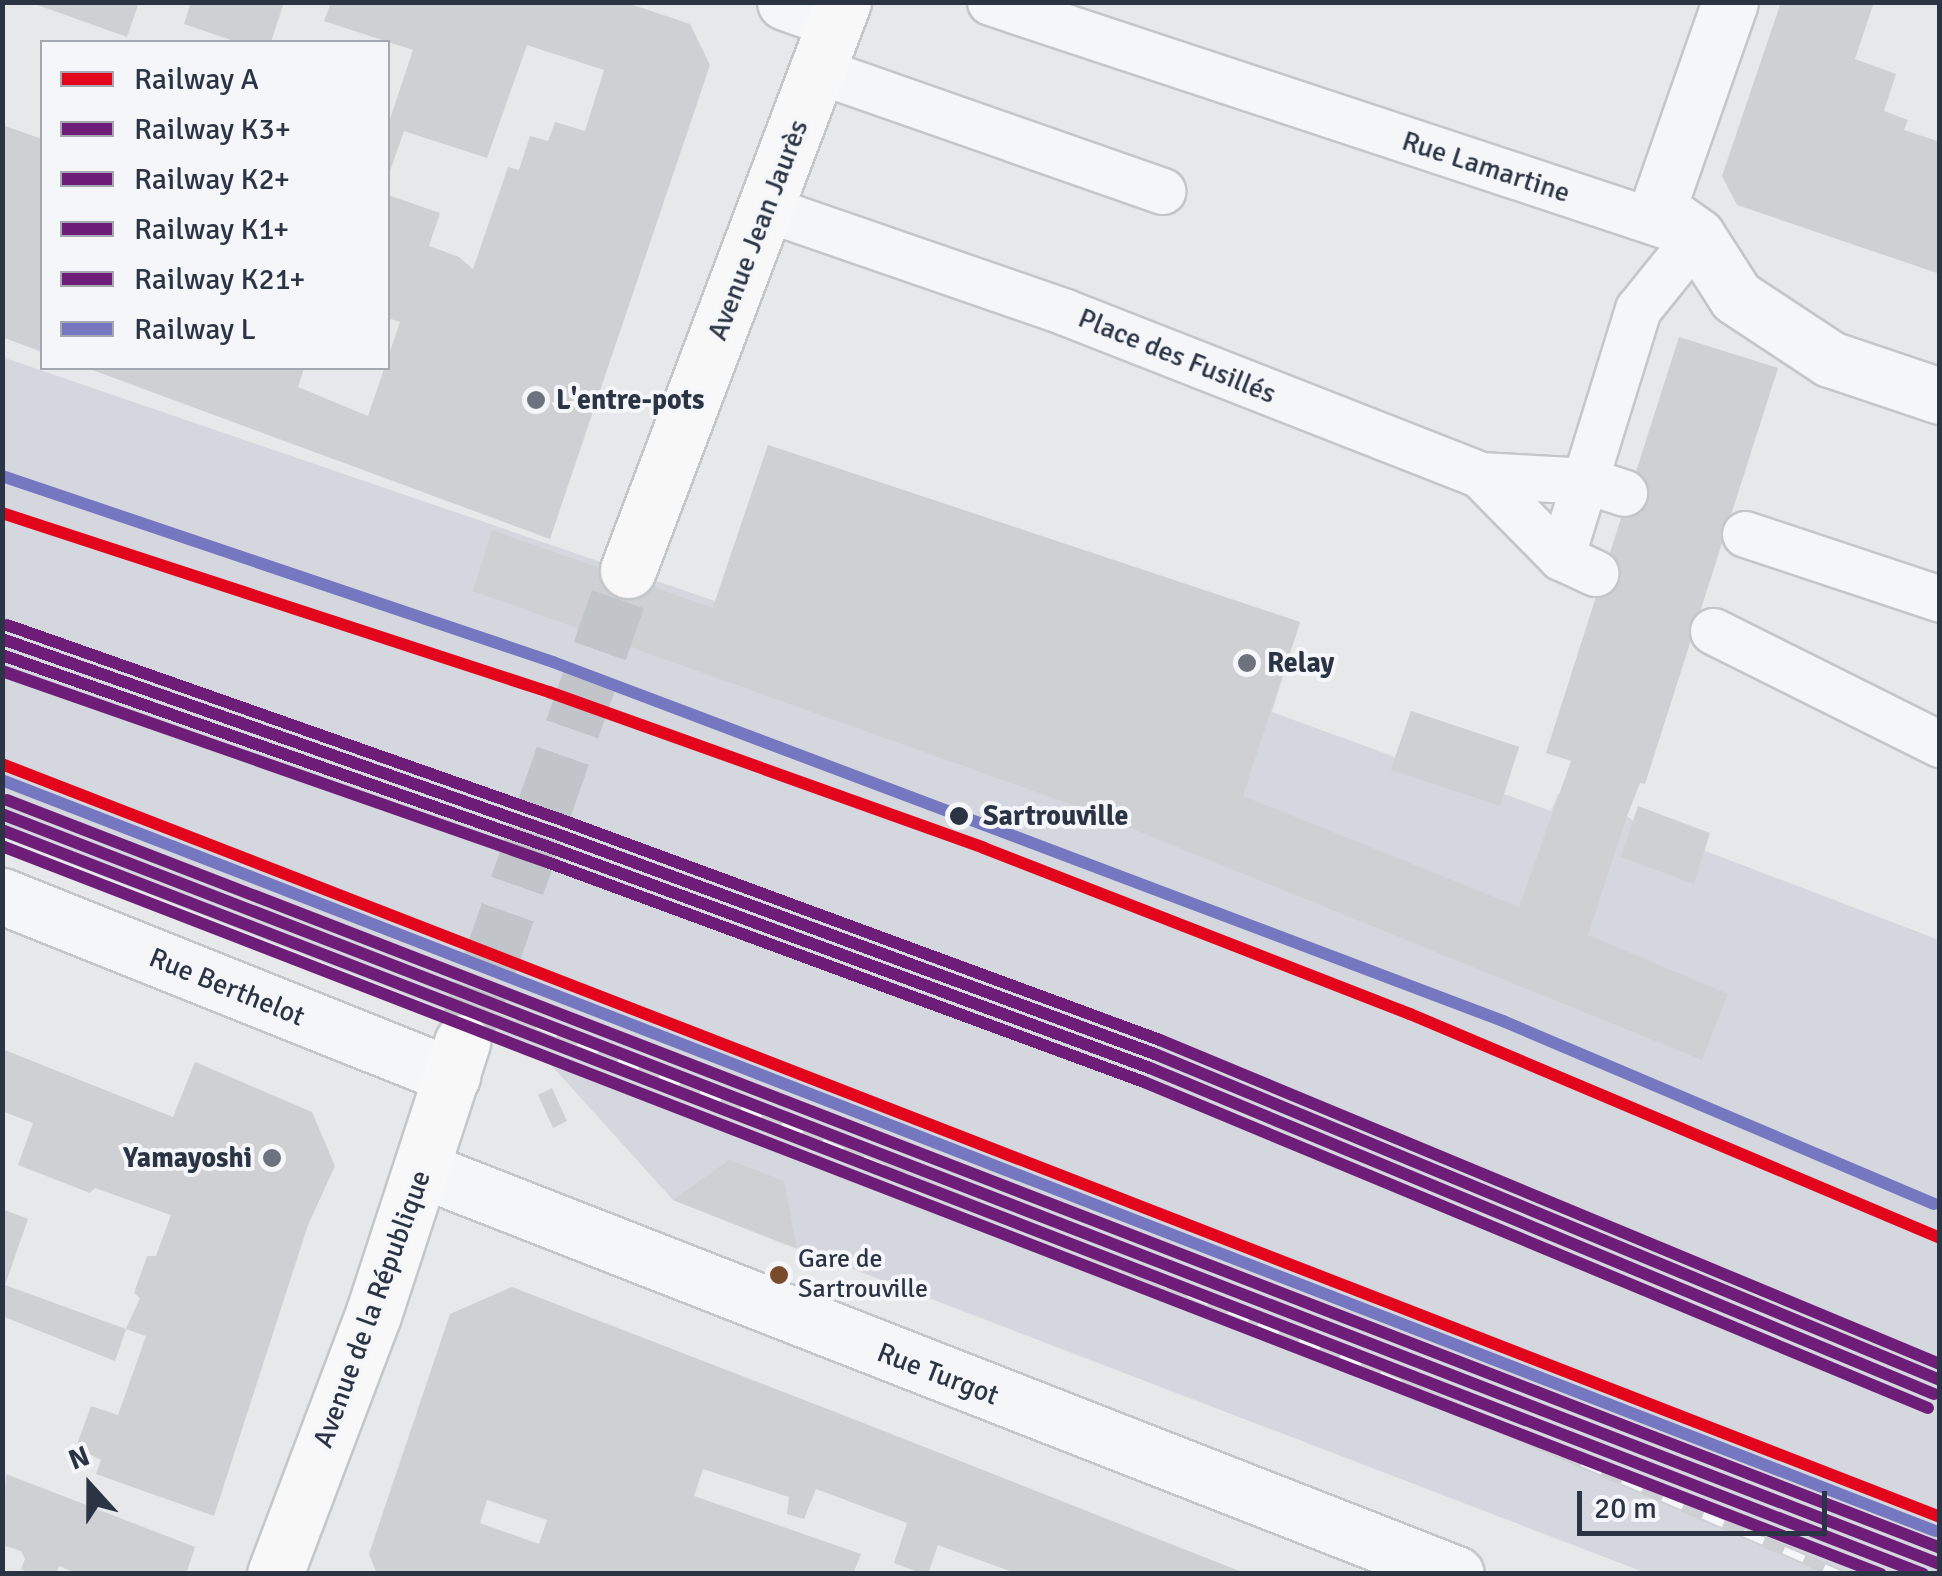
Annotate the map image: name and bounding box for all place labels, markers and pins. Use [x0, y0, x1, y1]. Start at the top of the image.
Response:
place label: L'entre-pots [556, 383, 704, 417]
marker: L'entre-pots [525, 389, 547, 411]
place label: Relay [1267, 646, 1334, 680]
marker: Relay [1236, 652, 1258, 674]
place label: Sartrouville [983, 799, 1128, 833]
marker: Sartrouville [944, 801, 974, 831]
place label: Yamayoshi [123, 1141, 252, 1175]
marker: Yamayoshi [261, 1147, 283, 1169]
place label: Gare de Sartrouville [798, 1244, 928, 1306]
marker: Gare de Sartrouville [769, 1265, 789, 1285]

